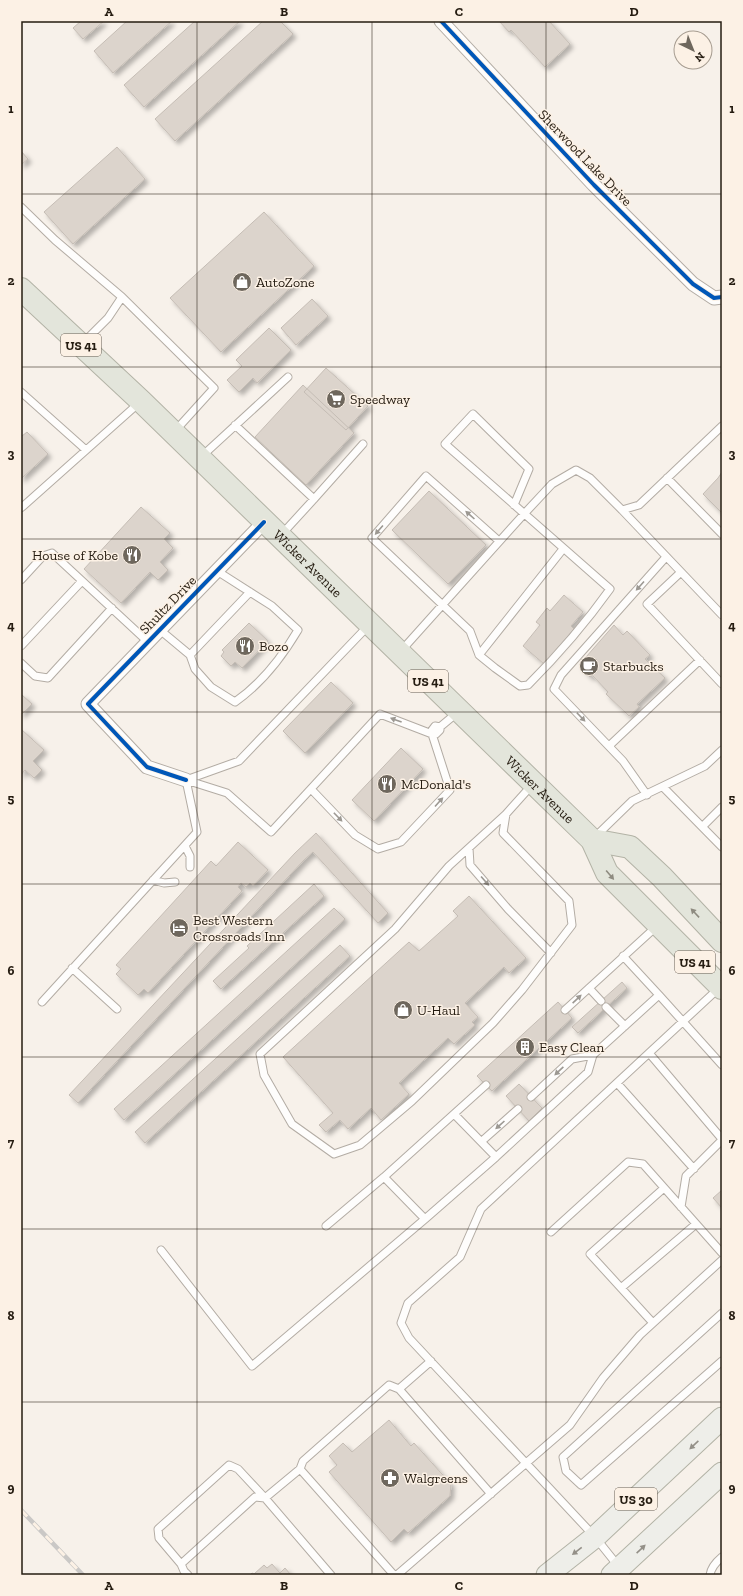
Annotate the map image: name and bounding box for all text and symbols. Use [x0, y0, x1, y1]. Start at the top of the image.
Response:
text: A [105, 4, 114, 19]
text: B [280, 4, 288, 19]
text: C [455, 4, 463, 19]
text: D [629, 4, 639, 19]
north arrow [673, 30, 713, 70]
text: N [692, 49, 707, 65]
text: 1 [8, 101, 14, 116]
text: 1 [729, 101, 735, 116]
street label: Sherwood Lake Drive [535, 106, 636, 210]
shop icon: AutoZone [231, 271, 253, 293]
text: 2 [8, 273, 15, 288]
text: 2 [729, 273, 736, 288]
place label: AutoZone [256, 274, 315, 291]
road number: US 41 [61, 334, 101, 356]
supermarket icon: Speedway [325, 388, 347, 410]
place label: Speedway [350, 391, 411, 408]
text: 3 [8, 446, 15, 461]
text: 3 [729, 446, 736, 461]
one-way arrow [465, 511, 475, 520]
one-way arrow [375, 525, 384, 535]
street label: Wicker Avenue [270, 526, 346, 601]
restaurant icon: House of Kobe [121, 544, 143, 566]
place label: House of Kobe [32, 547, 118, 564]
street label: Shultz Drive [136, 572, 200, 638]
one-way arrow [635, 581, 645, 591]
text: 4 [7, 618, 15, 633]
text: 4 [728, 618, 736, 633]
restaurant icon: Bozo [234, 635, 256, 657]
place label: Bozo [259, 638, 288, 655]
cafe icon: Starbucks [578, 655, 600, 677]
place label: Starbucks [603, 658, 664, 675]
road number: US 41 [408, 670, 448, 692]
one-way arrow [576, 712, 586, 722]
one-way arrow [389, 716, 401, 722]
street label: Wicker Avenue [502, 752, 578, 827]
restaurant icon: McDonald's [376, 773, 398, 795]
place label: McDonald's [401, 776, 471, 793]
text: 5 [8, 791, 15, 806]
text: 5 [729, 791, 736, 806]
one-way arrow [434, 797, 444, 807]
one-way arrow [334, 812, 343, 822]
one-way arrow [605, 869, 614, 880]
one-way arrow [480, 876, 489, 887]
one-way arrow [690, 908, 700, 918]
place label: Best Western Crossroads Inn [193, 912, 285, 945]
hotel icon: Best Western Crossroads Inn [168, 917, 190, 939]
road number: US 41 [675, 951, 715, 973]
text: 6 [8, 963, 15, 978]
text: 6 [729, 963, 736, 978]
one-way arrow [572, 995, 582, 1004]
shop icon: U-Haul [392, 999, 414, 1021]
place label: U-Haul [417, 1002, 460, 1019]
building icon: Easy Clean [514, 1036, 536, 1058]
place label: Easy Clean [539, 1039, 604, 1056]
one-way arrow [554, 1066, 565, 1075]
one-way arrow [495, 1120, 505, 1130]
text: 7 [8, 1135, 15, 1150]
text: 7 [729, 1135, 736, 1150]
text: 8 [7, 1308, 15, 1323]
text: 8 [728, 1308, 736, 1323]
one-way arrow [689, 1440, 698, 1449]
pharmacy icon: Walgreens [379, 1467, 401, 1489]
place label: Walgreens [404, 1470, 468, 1487]
text: 9 [8, 1480, 15, 1495]
text: 9 [729, 1480, 736, 1495]
road number: US 30 [615, 1488, 657, 1510]
one-way arrow [636, 1544, 646, 1554]
one-way arrow [571, 1547, 582, 1556]
text: A [105, 1578, 114, 1593]
text: B [280, 1578, 288, 1593]
text: C [455, 1578, 463, 1593]
text: D [629, 1578, 639, 1593]

